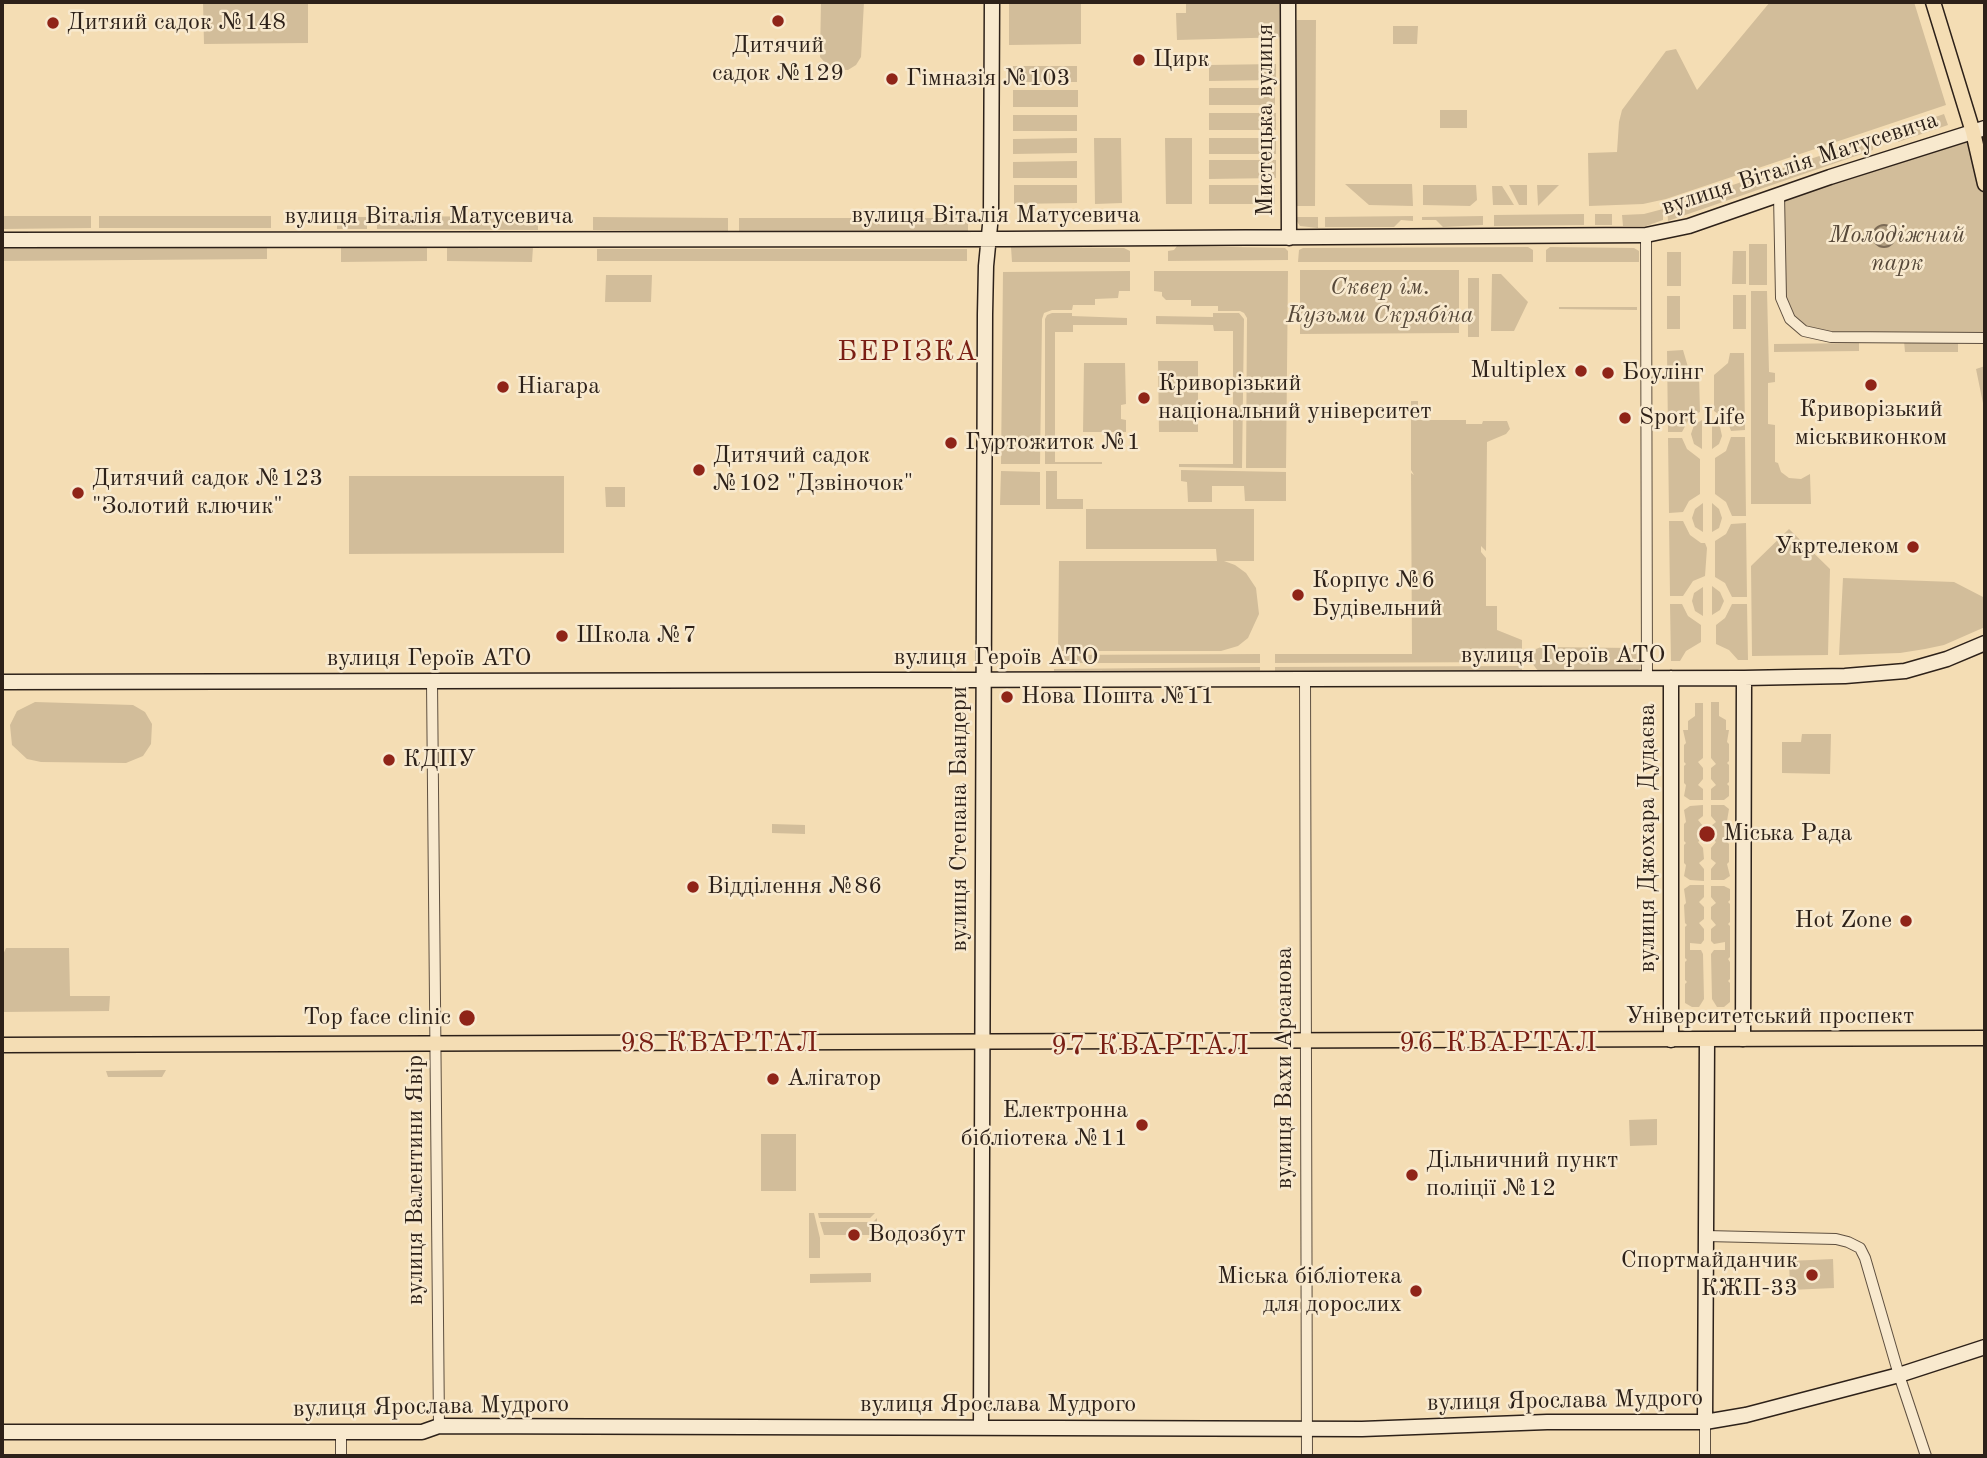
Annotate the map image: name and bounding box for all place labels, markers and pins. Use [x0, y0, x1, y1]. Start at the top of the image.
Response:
place label: Дитяий садок №148 [67, 9, 286, 37]
marker: Дитячий садок №129 [770, 13, 786, 29]
marker: Дитяий садок №148 [45, 15, 61, 31]
place label: Дитячий садок №129 [712, 32, 844, 88]
place label: Цирк [1153, 46, 1210, 74]
marker: Цирк [1131, 52, 1147, 68]
place label: Гімназія №103 [906, 65, 1070, 93]
marker: Гімназія №103 [884, 71, 900, 87]
place label: Multiplex [1470, 357, 1567, 385]
place label: Боулінг [1622, 359, 1704, 387]
marker: Multiplex [1573, 363, 1589, 379]
marker: Боулінг [1600, 365, 1616, 381]
place label: Криворізький національний університет [1158, 370, 1432, 426]
place label: Ніагара [517, 373, 600, 401]
marker: Криворізький міськвиконком [1863, 377, 1879, 393]
marker: Ніагара [495, 379, 511, 395]
marker: Криворізький національний університет [1136, 390, 1152, 406]
place label: Криворізький міськвиконком [1795, 396, 1947, 452]
place label: Sport Life [1639, 404, 1745, 432]
marker: Sport Life [1617, 410, 1633, 426]
place label: Гуртожиток №1 [965, 429, 1141, 457]
marker: Гуртожиток №1 [943, 435, 959, 451]
place label: Дитячий садок №102 "Дзвіночок" [713, 442, 913, 498]
marker: Дитячий садок №102 "Дзвіночок" [691, 462, 707, 478]
place label: Дитячий садок №123 "Золотий ключик" [92, 465, 323, 521]
marker: Дитячий садок №123 "Золотий ключик" [70, 485, 86, 501]
place label: Укртелеком [1775, 533, 1899, 561]
marker: Укртелеком [1905, 539, 1921, 555]
place label: Корпус №6 Будівельний [1312, 567, 1442, 623]
marker: Корпус №6 Будівельний [1290, 587, 1306, 603]
place label: Школа №7 [576, 622, 697, 650]
marker: Школа №7 [554, 628, 570, 644]
place label: Нова Пошта №11 [1021, 683, 1214, 711]
marker: Нова Пошта №11 [999, 689, 1015, 705]
place label: КДПУ [403, 746, 476, 774]
marker: КДПУ [381, 752, 397, 768]
place label: Міська Рада [1723, 820, 1852, 848]
marker: Міська Рада [1697, 824, 1717, 844]
place label: Відділення №86 [707, 873, 882, 901]
marker: Відділення №86 [685, 879, 701, 895]
place label: Hot Zone [1795, 907, 1892, 935]
marker: Hot Zone [1898, 913, 1914, 929]
place label: Top face clinic [303, 1004, 451, 1032]
marker: Top face clinic [457, 1008, 477, 1028]
place label: Алігатор [787, 1065, 881, 1093]
marker: Алігатор [765, 1071, 781, 1087]
place label: Електронна бібліотека №11 [961, 1097, 1128, 1153]
marker: Електронна бібліотека №11 [1134, 1117, 1150, 1133]
place label: Дільничний пункт поліції №12 [1426, 1147, 1618, 1203]
marker: Дільничний пункт поліції №12 [1404, 1167, 1420, 1183]
place label: Водозбут [868, 1221, 966, 1249]
marker: Водозбут [846, 1227, 862, 1243]
place label: Спортмайданчик КЖП-33 [1621, 1247, 1798, 1303]
place label: Міська бібліотека для дорослих [1217, 1263, 1402, 1319]
marker: Спортмайданчик КЖП-33 [1804, 1267, 1820, 1283]
marker: Міська бібліотека для дорослих [1408, 1283, 1424, 1299]

